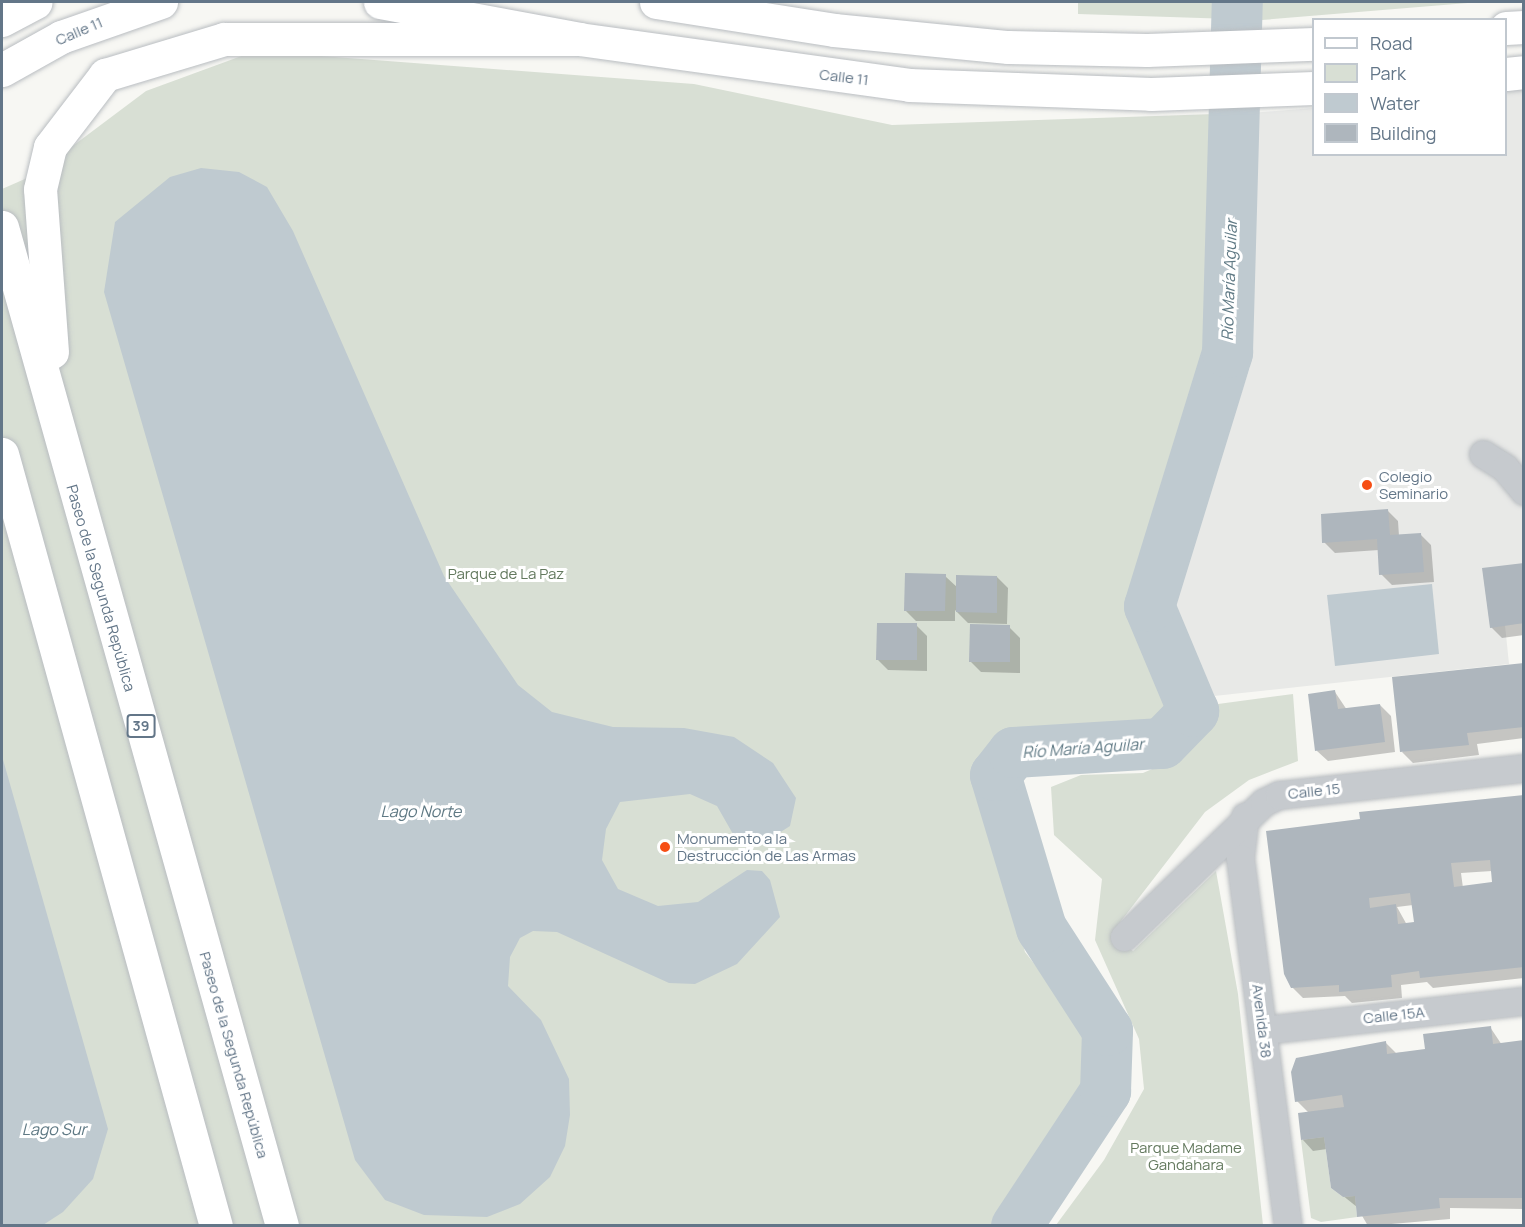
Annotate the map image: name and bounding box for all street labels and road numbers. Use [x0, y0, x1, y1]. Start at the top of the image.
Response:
street label: Calle 11 [53, 13, 105, 49]
street label: Calle 11 [818, 65, 870, 89]
street label: Paseo de la Segunda República [63, 483, 139, 693]
road number: 39 [126, 715, 156, 737]
street label: Calle 15 [1287, 779, 1341, 803]
street label: Paseo de la Segunda República [196, 950, 272, 1160]
street label: Avenida 38 [1249, 983, 1275, 1059]
street label: Calle 15A [1362, 1003, 1426, 1027]

